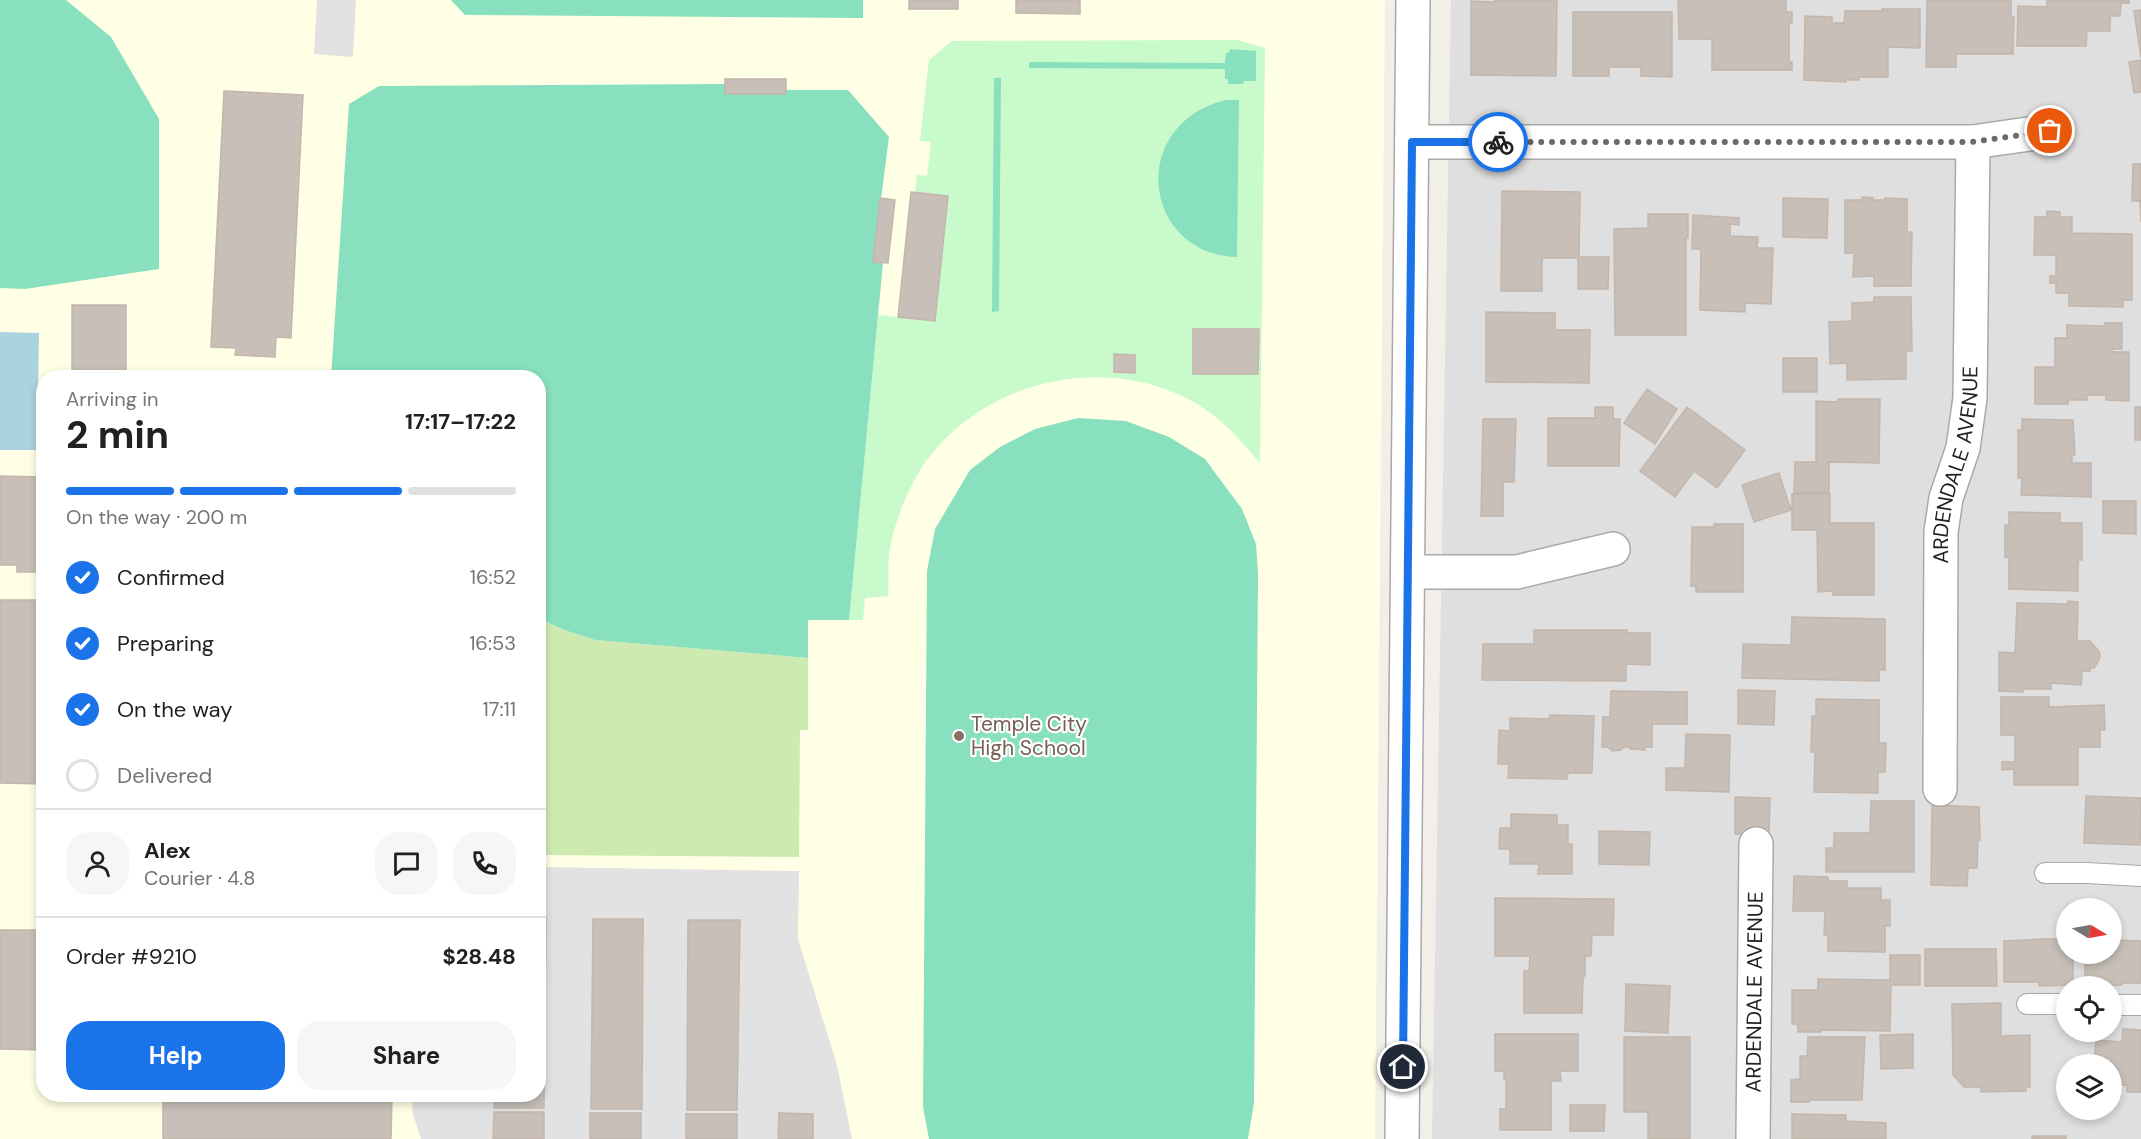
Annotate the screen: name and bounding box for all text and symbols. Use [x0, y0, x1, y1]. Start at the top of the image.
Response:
pin [2024, 105, 2075, 156]
courier [1468, 112, 1528, 172]
icon: bag [2033, 114, 2066, 147]
icon: bike [1482, 126, 1515, 159]
street label: ARDENDALE AVENUE [1926, 366, 1985, 564]
text: Arriving in [66, 386, 158, 412]
text: 17:17–17:22 [405, 407, 516, 436]
text: 2 min [66, 409, 169, 460]
text: On the way · 200 m [66, 504, 247, 530]
icon: check [66, 561, 99, 594]
text: Confirmed [117, 563, 225, 592]
text: 16:52 [470, 564, 516, 590]
icon: check [66, 627, 99, 660]
text: Preparing [117, 629, 214, 658]
text: 16:53 [469, 630, 516, 656]
icon: check [66, 693, 99, 726]
text: On the way [117, 695, 232, 724]
text: 17:11 [483, 696, 516, 722]
place label: Temple City High School [971, 710, 1087, 762]
marker: Temple City High School [952, 729, 966, 743]
text: Delivered [117, 761, 212, 790]
button: person [66, 832, 129, 895]
button: chat [375, 832, 438, 895]
button: phone [453, 832, 516, 895]
text: Alex [144, 836, 191, 865]
text: Courier · 4.8 [144, 865, 255, 891]
street label: ARDENDALE AVENUE [1739, 891, 1770, 1093]
north arrow [2056, 898, 2122, 964]
map controls [2056, 898, 2122, 1120]
text: Order #9210 [66, 942, 197, 971]
text: $28.48 [442, 942, 516, 971]
button: locate [2056, 976, 2122, 1042]
button: Help [66, 1021, 285, 1090]
button: Share [297, 1021, 516, 1090]
pin [1377, 1041, 1428, 1092]
icon: home [1386, 1050, 1419, 1083]
button: layers [2056, 1054, 2122, 1120]

